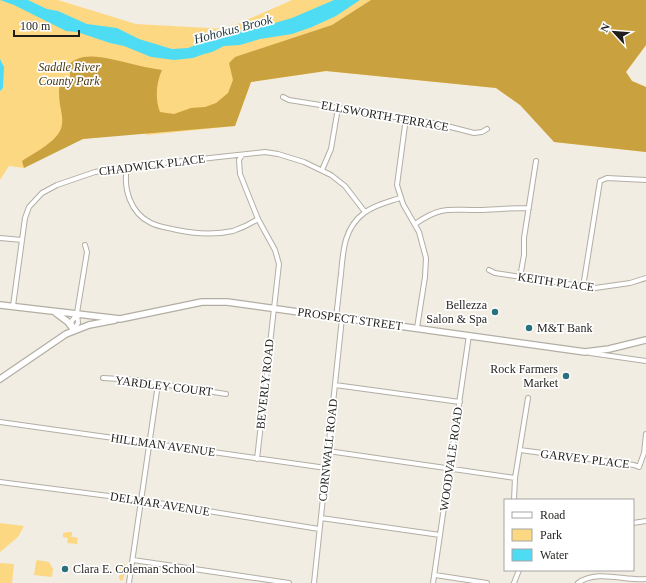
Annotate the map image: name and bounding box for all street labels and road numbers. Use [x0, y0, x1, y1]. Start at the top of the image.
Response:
street label: ELLSWORTH TERRACE [320, 98, 450, 134]
street label: CHADWICK PLACE [98, 152, 206, 178]
street label: KEITH PLACE [517, 270, 595, 294]
street label: PROSPECT STREET [296, 305, 404, 333]
street label: BEVERLY ROAD [253, 338, 277, 430]
street label: YARDLEY COURT [114, 373, 214, 399]
street label: CORNWALL ROAD [316, 398, 340, 502]
street label: WOODVALE ROAD [437, 406, 465, 512]
street label: HILLMAN AVENUE [110, 431, 216, 459]
street label: GARVEY PLACE [540, 447, 630, 471]
street label: DELMAR AVENUE [109, 489, 211, 519]

